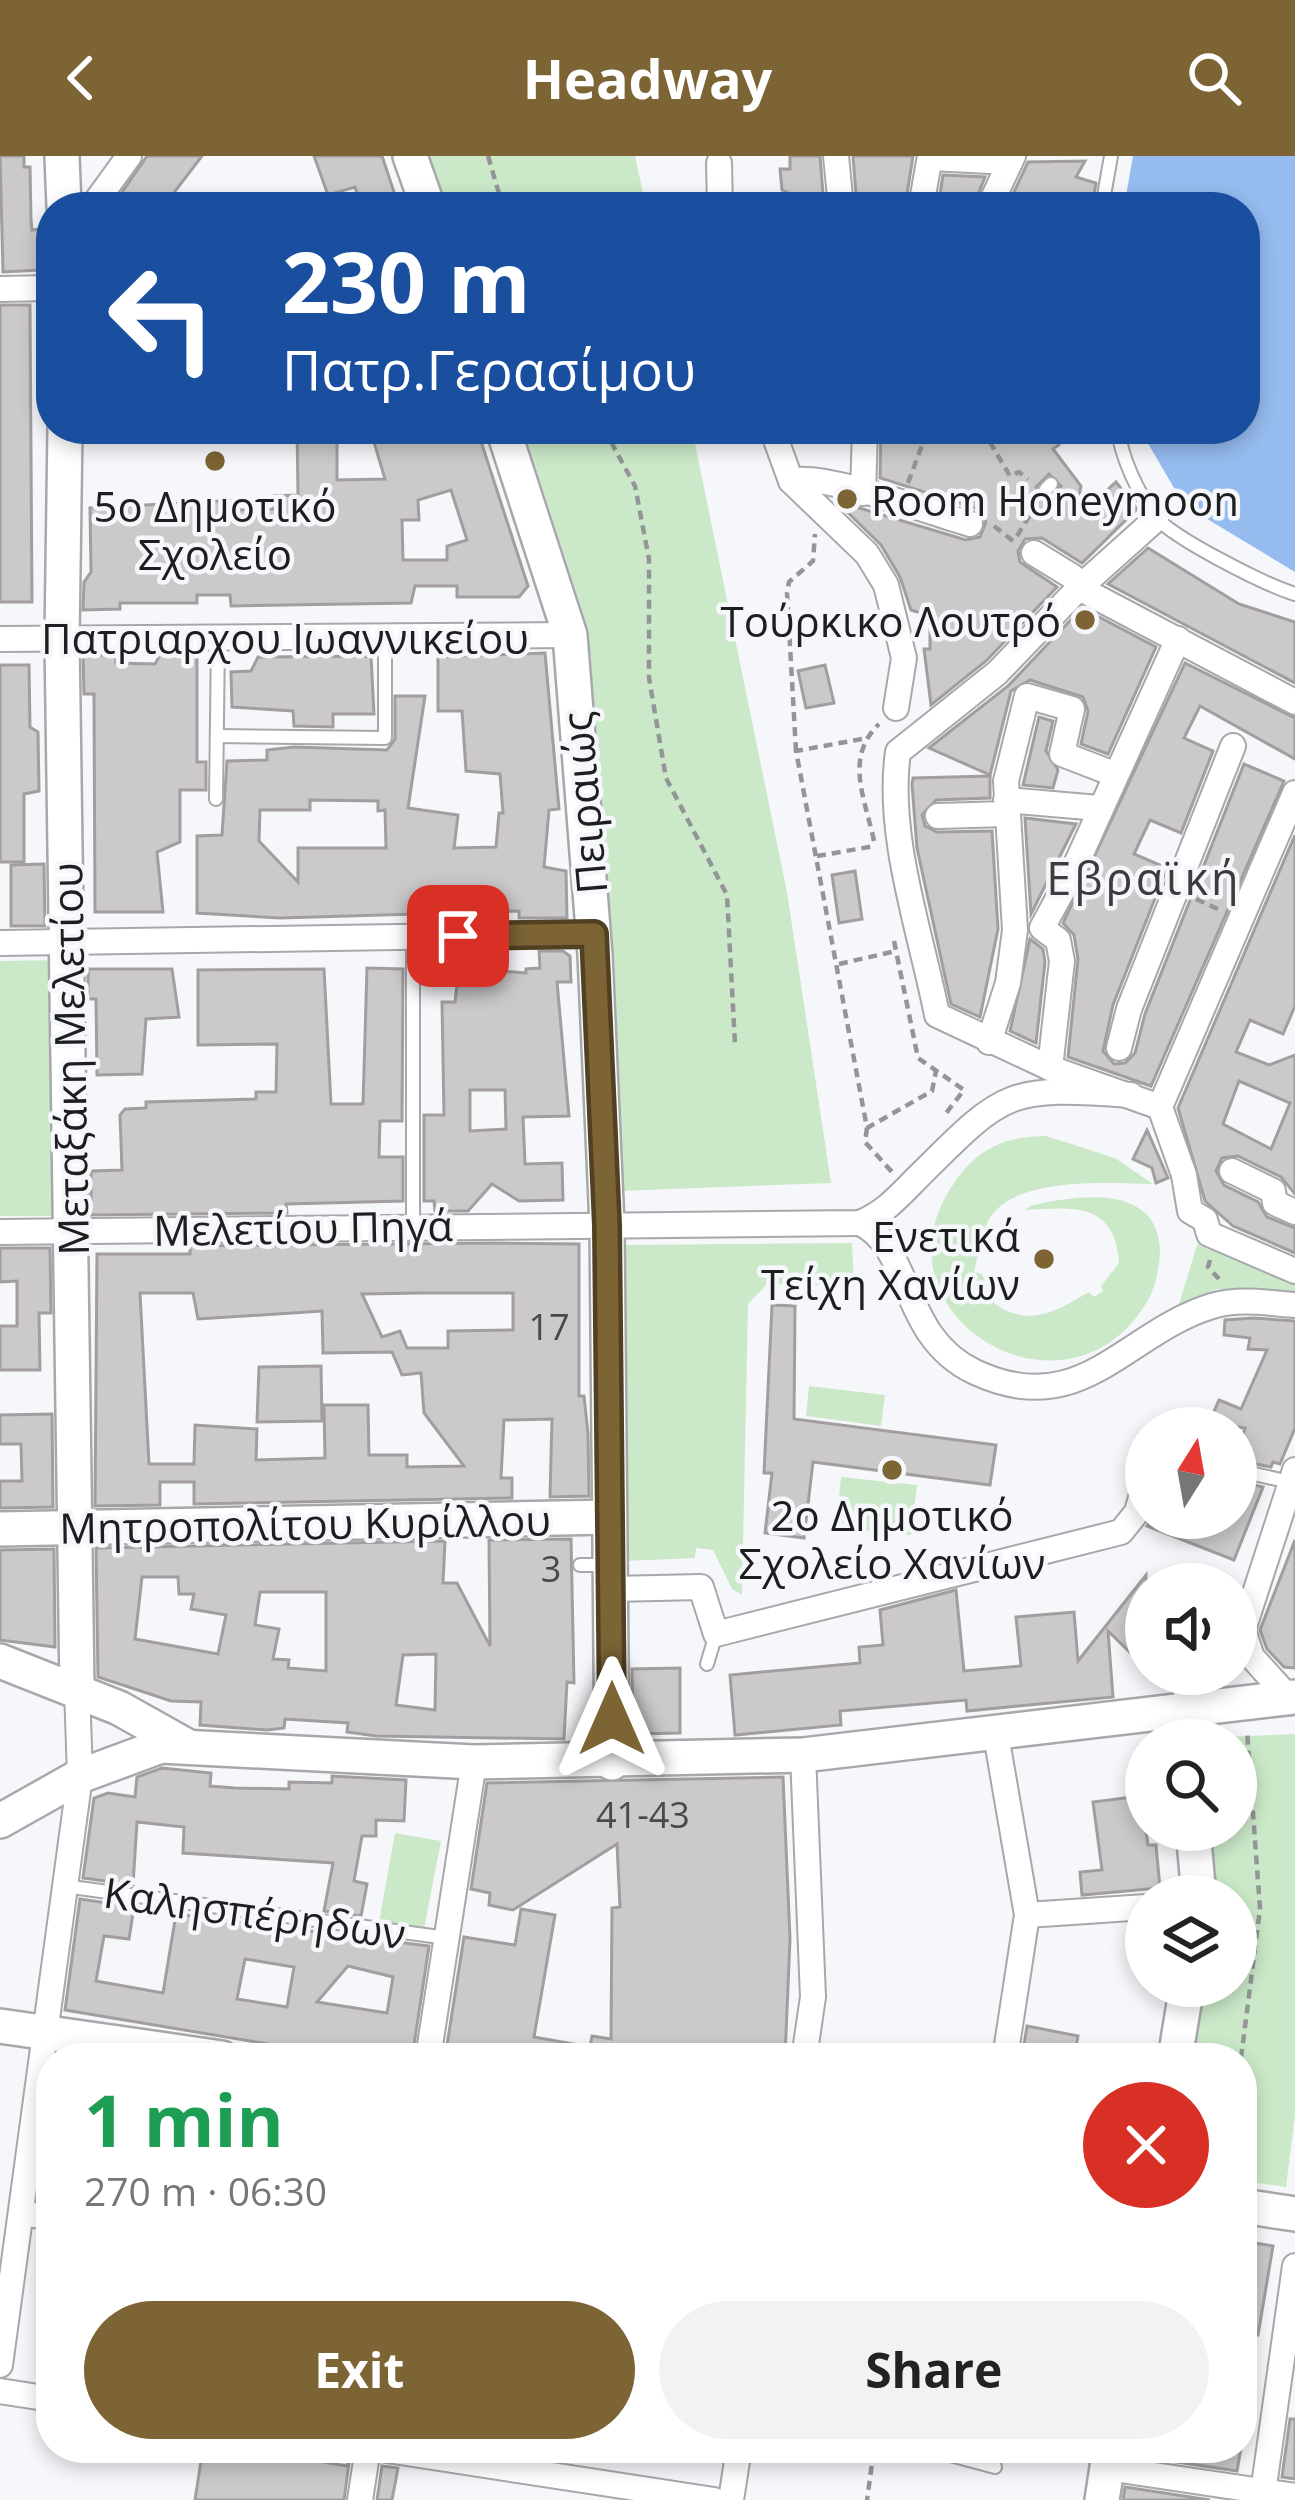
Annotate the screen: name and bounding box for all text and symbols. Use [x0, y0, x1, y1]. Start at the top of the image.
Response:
text: Headway [523, 41, 772, 115]
icon: back [48, 45, 114, 111]
icon: search [1181, 45, 1247, 111]
text: 230 m [282, 223, 530, 338]
icon: left [84, 240, 240, 396]
text: Πατρ.Γερασίμου [282, 332, 696, 406]
marker: 5ο Δημοτικό Σχολείο [202, 448, 228, 474]
place label: Room Honeymoon [871, 471, 1239, 528]
place label: 5ο Δημοτικό Σχολείο [94, 477, 336, 582]
marker: Room Honeymoon [834, 486, 860, 512]
place label: Τούρκικο Λουτρό [721, 592, 1061, 649]
marker: Τούρκικο Λουτρό [1072, 607, 1098, 633]
street label: Πατριαρχου Ιωαννικείου [41, 609, 529, 666]
street label: Πειραιώς [547, 709, 619, 897]
district label: Εβραϊκή [1046, 847, 1242, 908]
street label: Μεταξάκη Μελετίου [37, 862, 101, 1256]
pin [407, 885, 509, 987]
icon: arrive [425, 903, 491, 969]
street label: Μελετίου Πηγά [153, 1196, 454, 1258]
place label: Ενετικά Τείχη Χανίων [761, 1207, 1020, 1312]
marker: Ενετικά Τείχη Χανίων [1031, 1246, 1057, 1272]
house number: 17 [528, 1302, 570, 1351]
north arrow [1125, 1407, 1257, 1539]
map controls [1125, 1407, 1257, 2007]
marker: 2ο Δημοτικό Σχολείο Χανίων [879, 1457, 905, 1483]
place label: 2ο Δημοτικό Σχολείο Χανίων [738, 1486, 1046, 1591]
street label: Μητροπολίτου Κυρίλλου [59, 1490, 551, 1556]
house number: 3 [541, 1544, 561, 1593]
button: sound [1125, 1563, 1257, 1695]
position arrow [549, 1656, 675, 1782]
button: search [1125, 1719, 1257, 1851]
house number: 41-43 [596, 1790, 690, 1839]
street label: Καλησπέρηδων [100, 1863, 410, 1961]
button: layers [1125, 1875, 1257, 2007]
text: 1 min [84, 2070, 284, 2168]
button: close [1083, 2082, 1209, 2208]
text: 270 m · 06:30 [84, 2164, 327, 2217]
button: Exit [84, 2301, 635, 2439]
button: Share [659, 2301, 1209, 2439]

